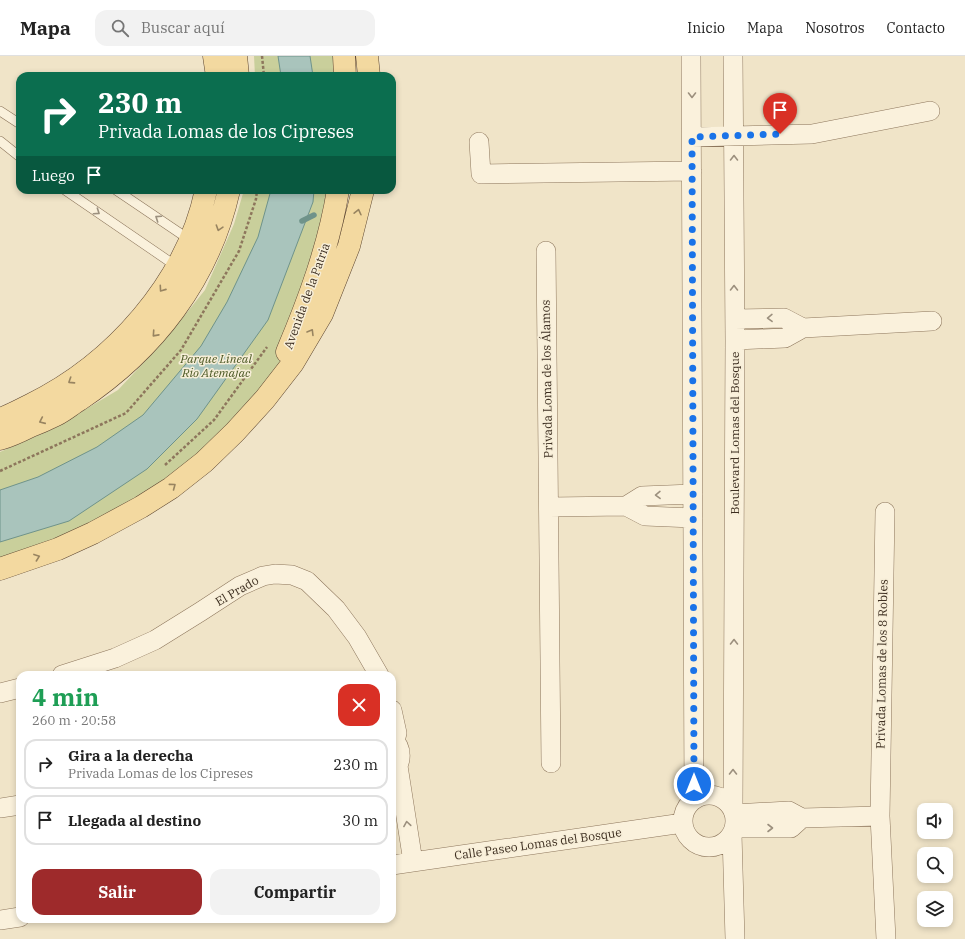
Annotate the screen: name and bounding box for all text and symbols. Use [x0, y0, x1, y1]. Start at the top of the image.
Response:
search box [95, 10, 375, 46]
text: Mapa [20, 16, 71, 40]
icon: search [109, 17, 131, 39]
text: Buscar aquí [141, 18, 225, 37]
text: Inicio [687, 19, 725, 37]
text: Mapa [747, 19, 783, 37]
text: Nosotros [805, 19, 865, 37]
text: Contacto [887, 19, 945, 37]
text: 230 m [98, 84, 182, 121]
icon: right [32, 88, 84, 140]
one-way arrow [688, 92, 696, 98]
pin [763, 93, 797, 134]
icon: arrive [769, 99, 791, 121]
text: Privada Lomas de los Cipreses [98, 120, 354, 143]
one-way arrow [730, 155, 738, 161]
icon: arrive [83, 164, 105, 186]
text: Luego [32, 166, 75, 185]
one-way arrow [93, 207, 100, 215]
one-way arrow [353, 208, 361, 215]
one-way arrow [155, 216, 162, 223]
one-way arrow [215, 224, 224, 231]
street label: Avenida de la Patria [280, 240, 333, 351]
one-way arrow [159, 285, 167, 292]
one-way arrow [730, 285, 739, 291]
street label: Privada Loma de los Álamos [538, 300, 555, 458]
one-way arrow [767, 314, 773, 322]
one-way arrow [152, 329, 160, 337]
one-way arrow [307, 329, 314, 336]
park label: Parque Lineal Rio Atemajac [179, 351, 252, 380]
street label: Boulevard Lomas del Bosque [727, 352, 742, 514]
one-way arrow [68, 376, 75, 383]
one-way arrow [38, 417, 45, 425]
one-way arrow [169, 484, 176, 491]
one-way arrow [655, 491, 661, 499]
one-way arrow [33, 553, 40, 561]
street label: El Prado [212, 572, 261, 609]
street label: Privada Lomas de los 8 Robles [873, 579, 890, 749]
one-way arrow [730, 639, 738, 645]
text: 4 min [32, 681, 99, 713]
button: close [338, 684, 380, 726]
text: 260 m · 20:58 [32, 712, 116, 729]
text: Gira a la derecha [68, 746, 193, 765]
icon: right [34, 753, 56, 775]
text: 230 m [333, 755, 378, 774]
position arrow [673, 763, 715, 805]
text: Privada Lomas de los Cipreses [68, 765, 253, 782]
one-way arrow [729, 769, 737, 775]
map controls [917, 803, 953, 927]
button: sound [917, 803, 953, 839]
icon: arrive [34, 809, 56, 831]
text: Llegada al destino [68, 811, 201, 830]
text: 30 m [342, 811, 378, 830]
one-way arrow [403, 821, 412, 827]
street label: Calle Paseo Lomas del Bosque [453, 824, 622, 863]
one-way arrow [767, 824, 773, 832]
button: search [917, 847, 953, 883]
button: Salir [32, 869, 202, 915]
button: Compartir [210, 869, 380, 915]
button: layers [917, 891, 953, 927]

